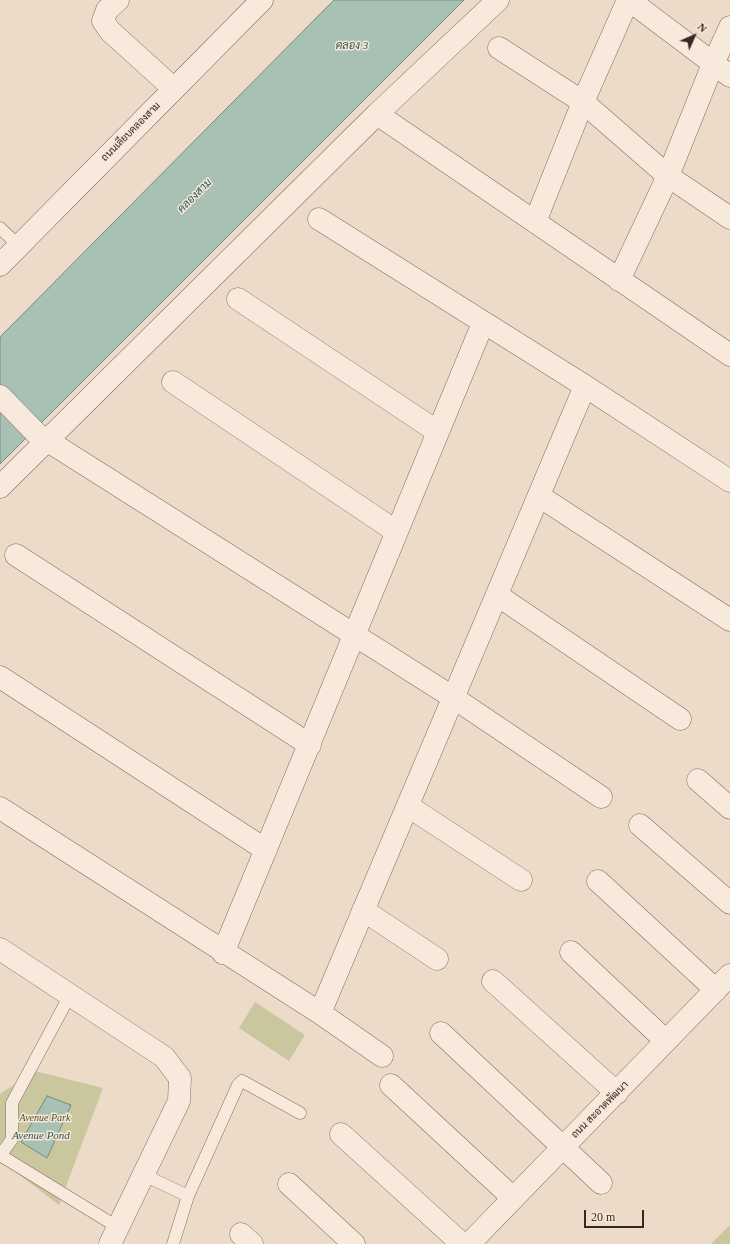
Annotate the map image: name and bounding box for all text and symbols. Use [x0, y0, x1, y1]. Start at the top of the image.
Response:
north arrow [674, 16, 714, 56]
text: N [695, 20, 710, 35]
water label: คลอง 3 [336, 39, 368, 53]
street label: ถนนเลียบคลองสาม [99, 100, 163, 164]
water label: คลองสาม [175, 176, 215, 216]
street label: ถนน สะอาดพัฒนา [569, 1079, 631, 1141]
park label: Avenue Park [20, 1112, 70, 1124]
water label: Avenue Pond [12, 1129, 70, 1143]
scale bar [586, 1202, 646, 1228]
text: 20 m [591, 1210, 615, 1224]

